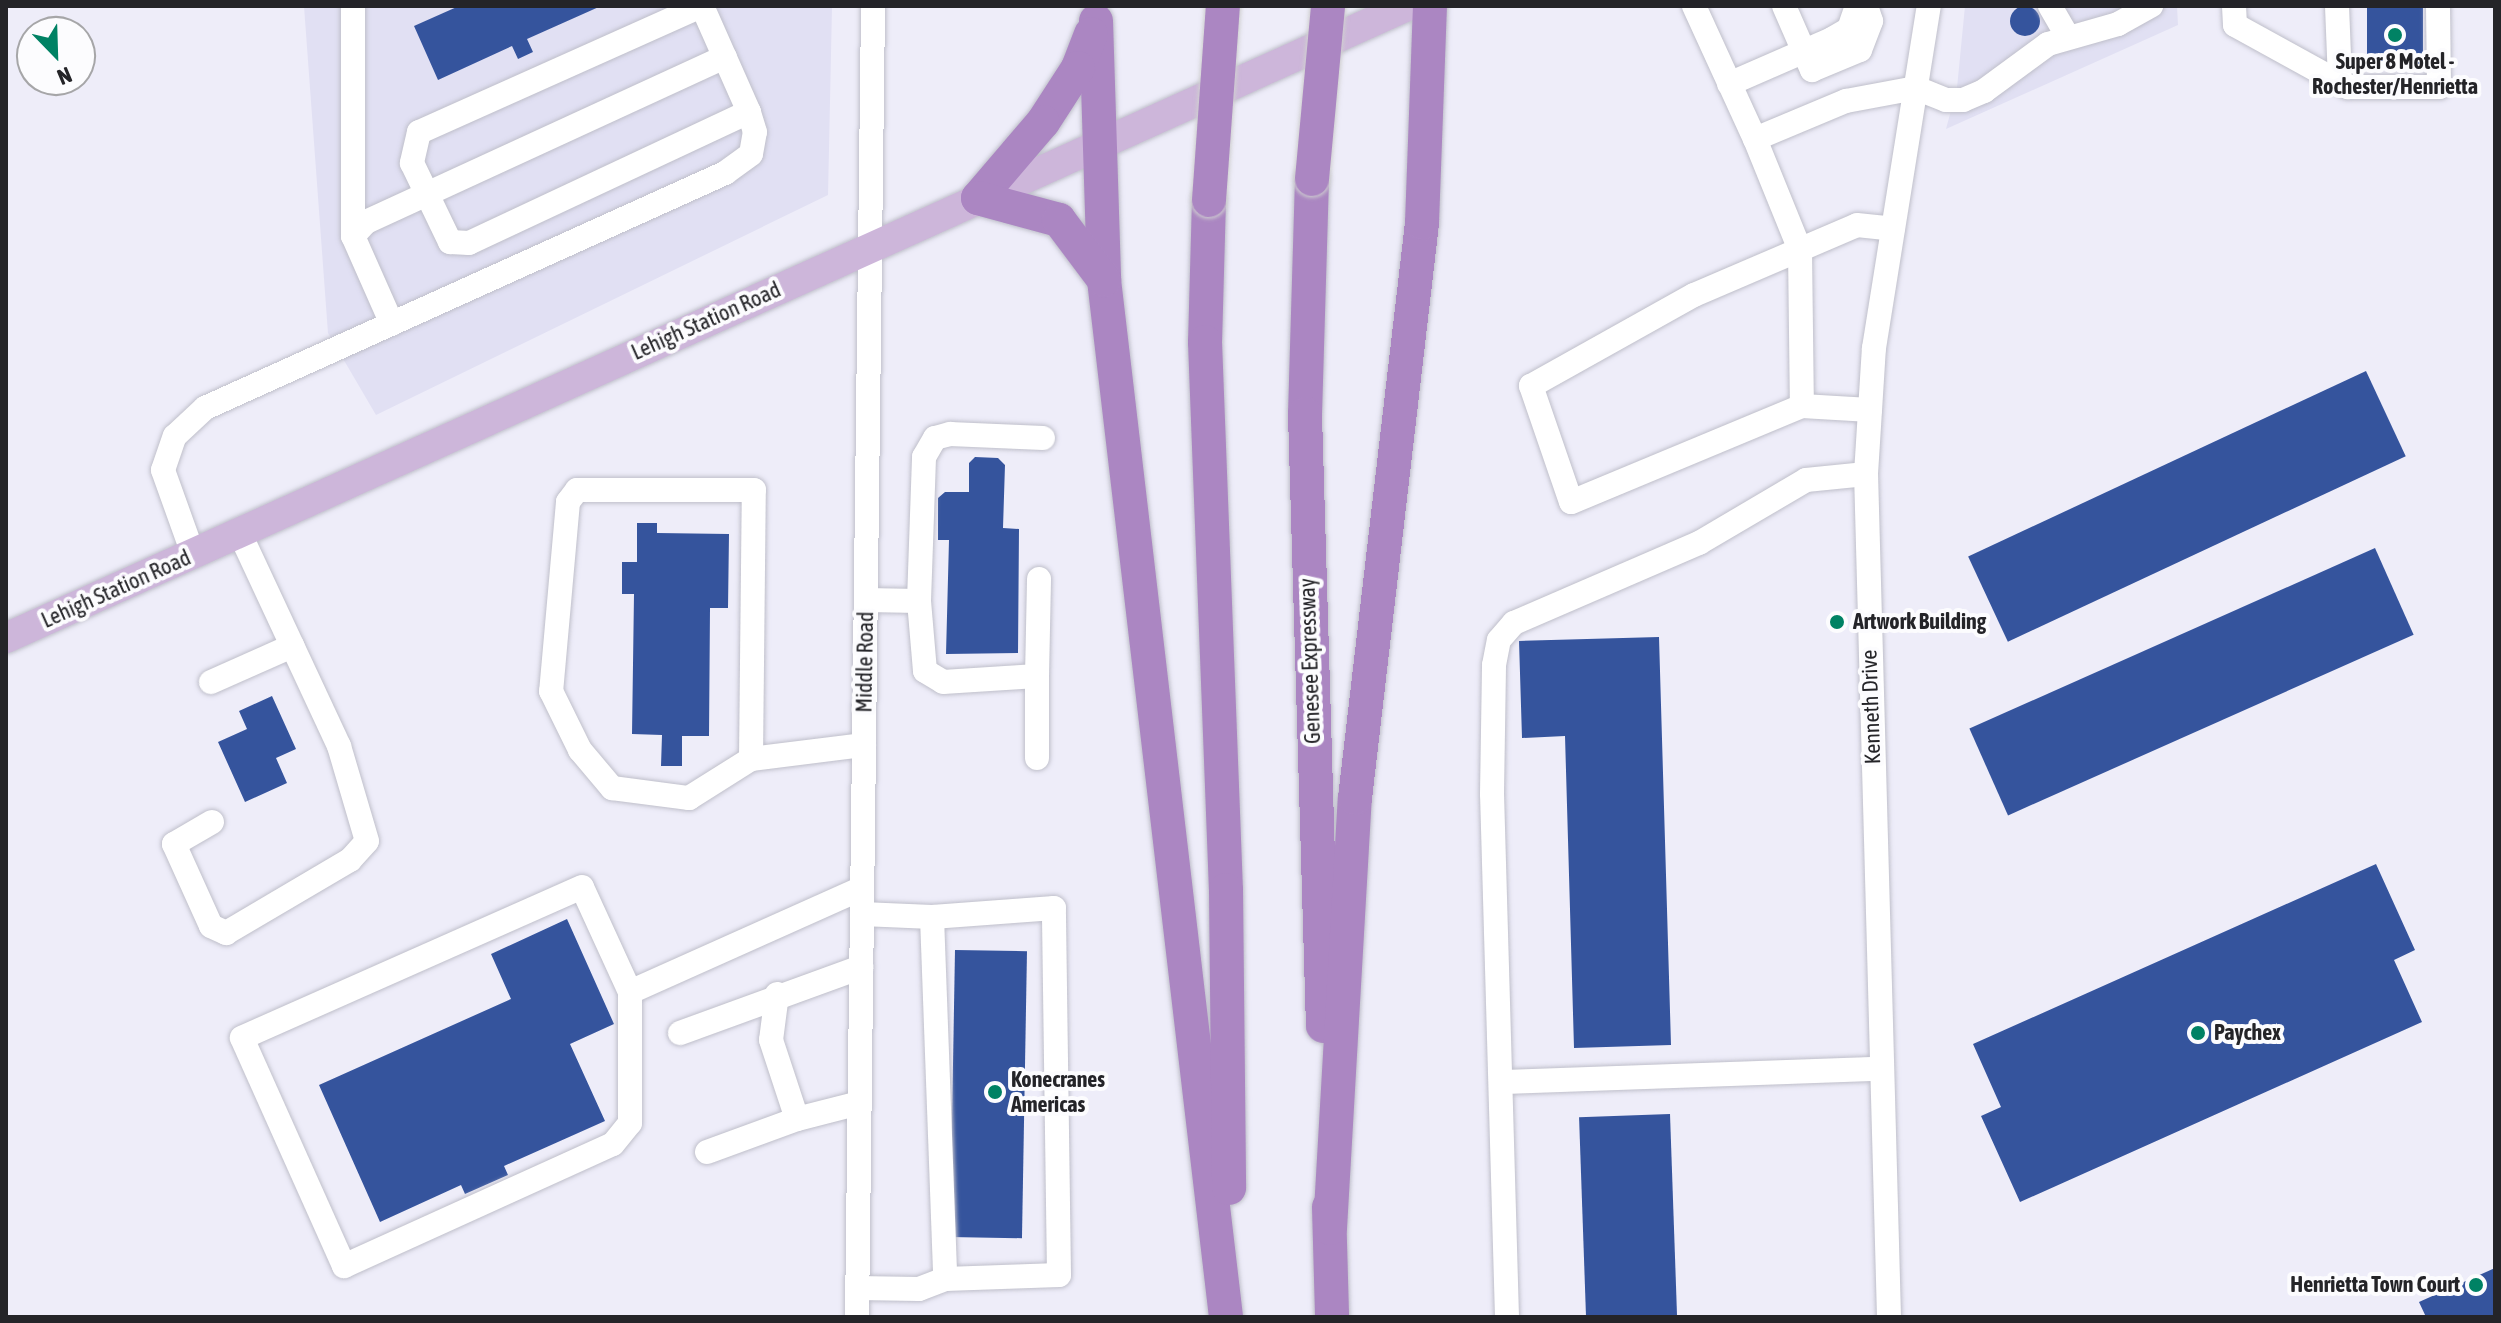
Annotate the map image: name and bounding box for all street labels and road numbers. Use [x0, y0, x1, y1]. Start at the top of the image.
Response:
street label: Lehigh Station Road [627, 276, 785, 366]
street label: Lehigh Station Road [37, 544, 195, 634]
street label: Genesee Expressway [1294, 578, 1326, 744]
street label: Middle Road [851, 611, 879, 713]
street label: Kenneth Drive [1856, 649, 1886, 765]

